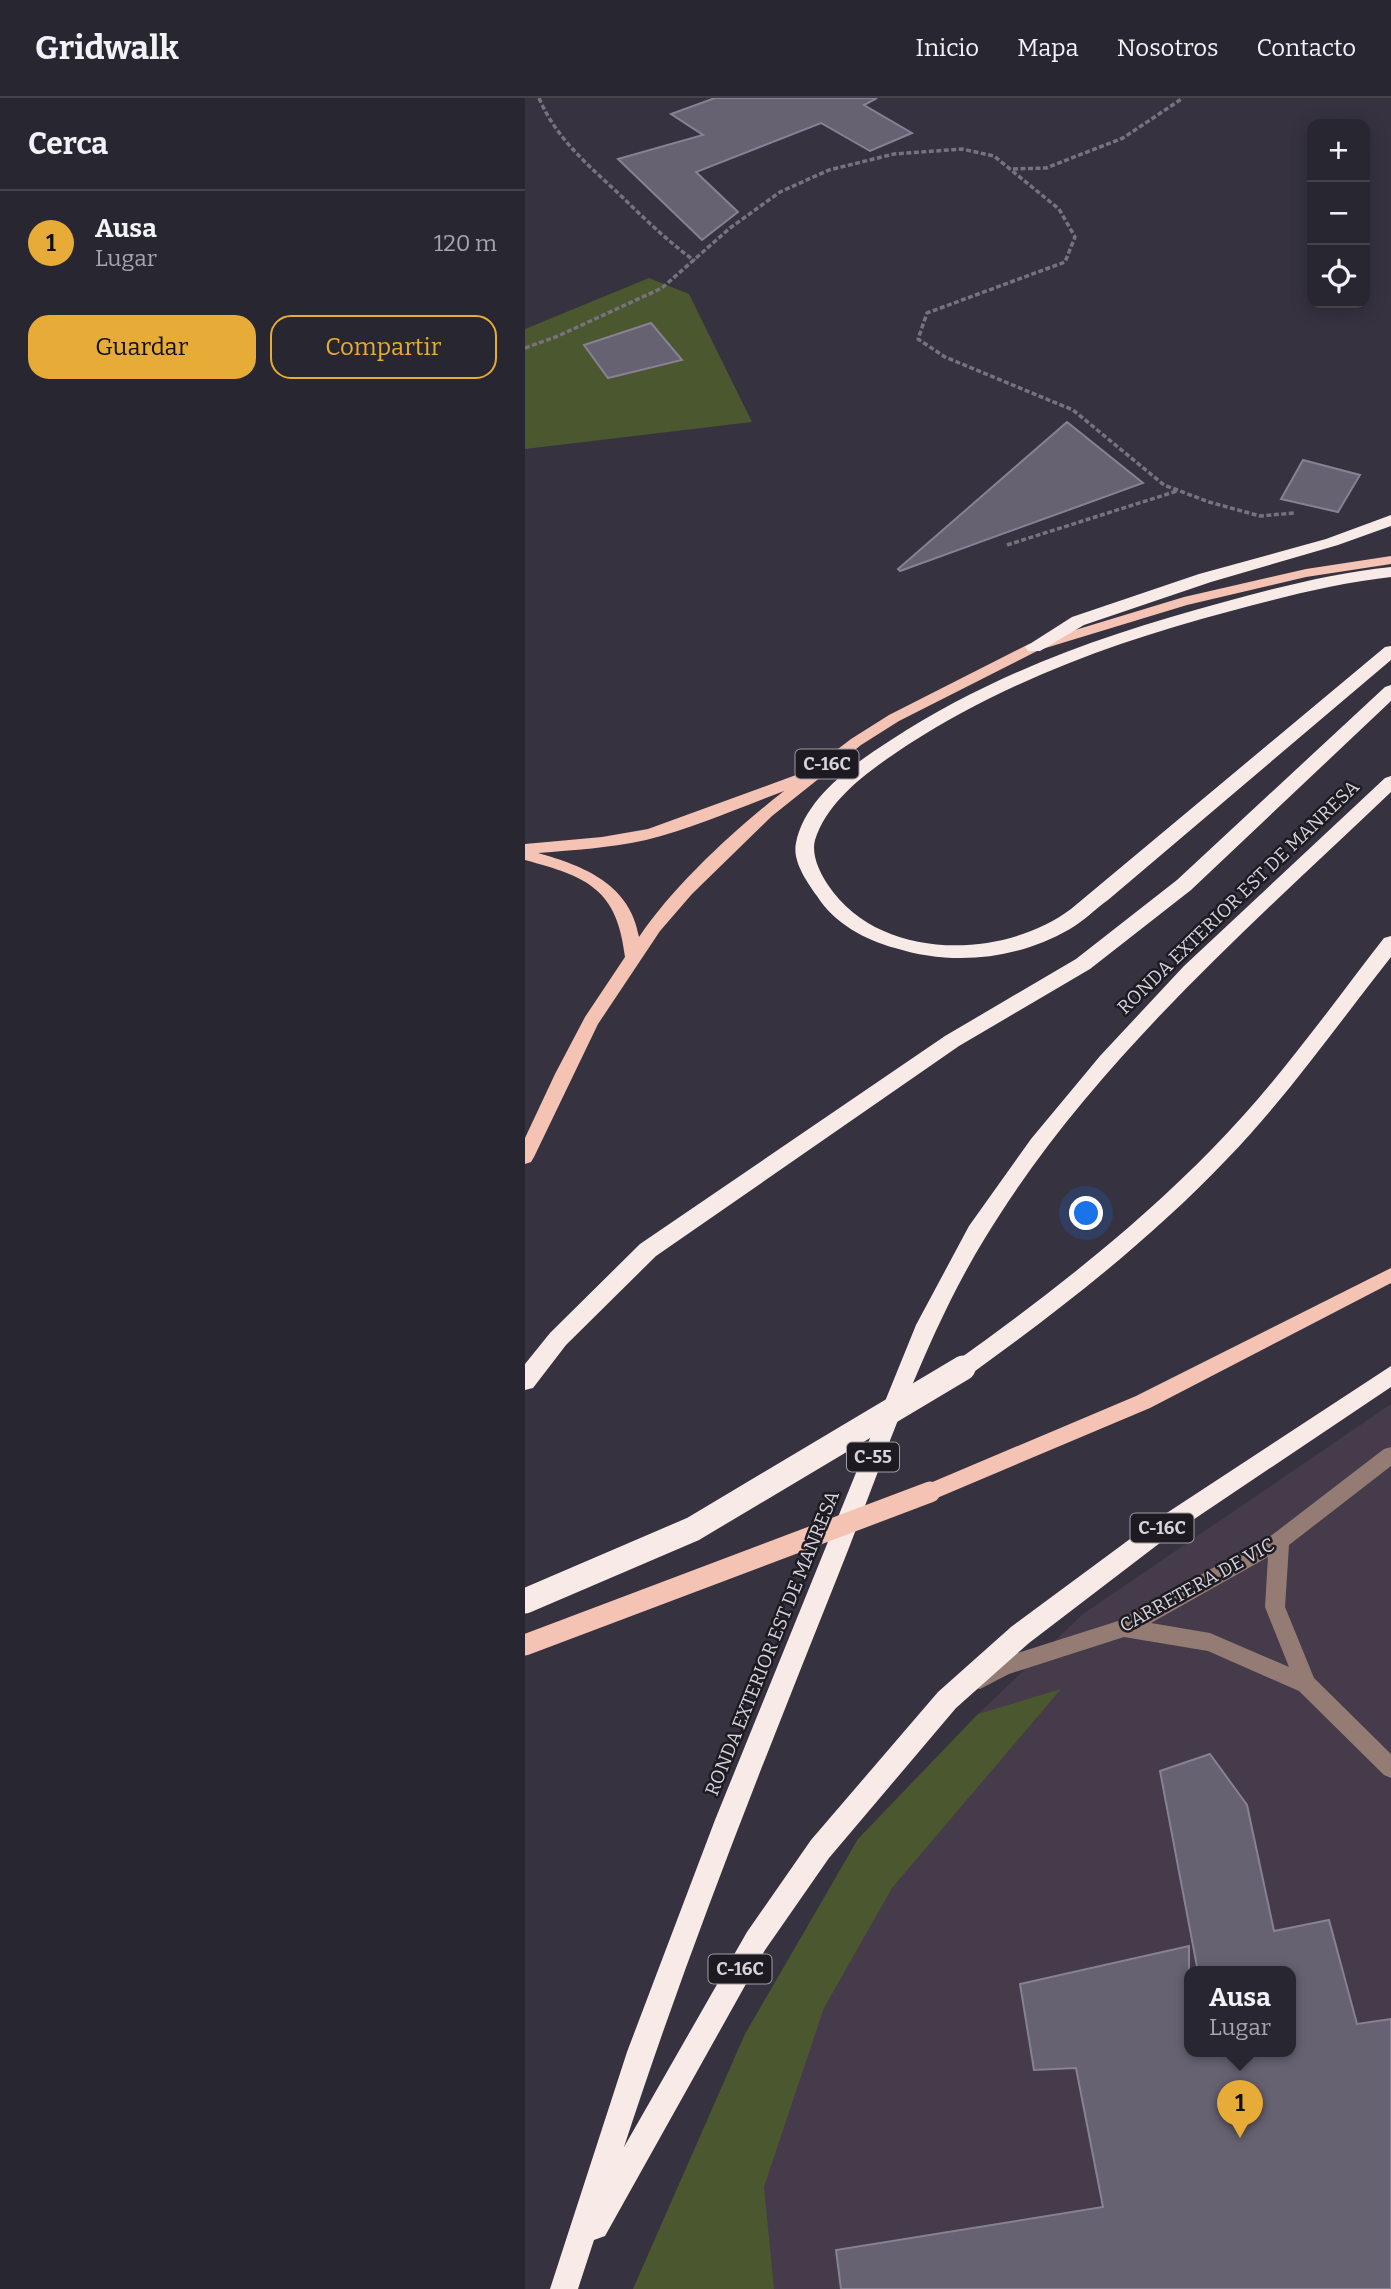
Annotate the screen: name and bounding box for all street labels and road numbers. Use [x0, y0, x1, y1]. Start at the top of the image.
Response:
road number: C-16C [795, 750, 859, 778]
street label: RONDA EXTERIOR EST DE MANRESA [1112, 775, 1364, 1019]
road number: C-55 [847, 1442, 899, 1472]
street label: RONDA EXTERIOR EST DE MANRESA [700, 1487, 844, 1799]
road number: C-16C [1131, 1513, 1193, 1542]
street label: CARRETERA DE VIC [1116, 1533, 1278, 1637]
road number: C-16C [709, 1954, 771, 1983]

